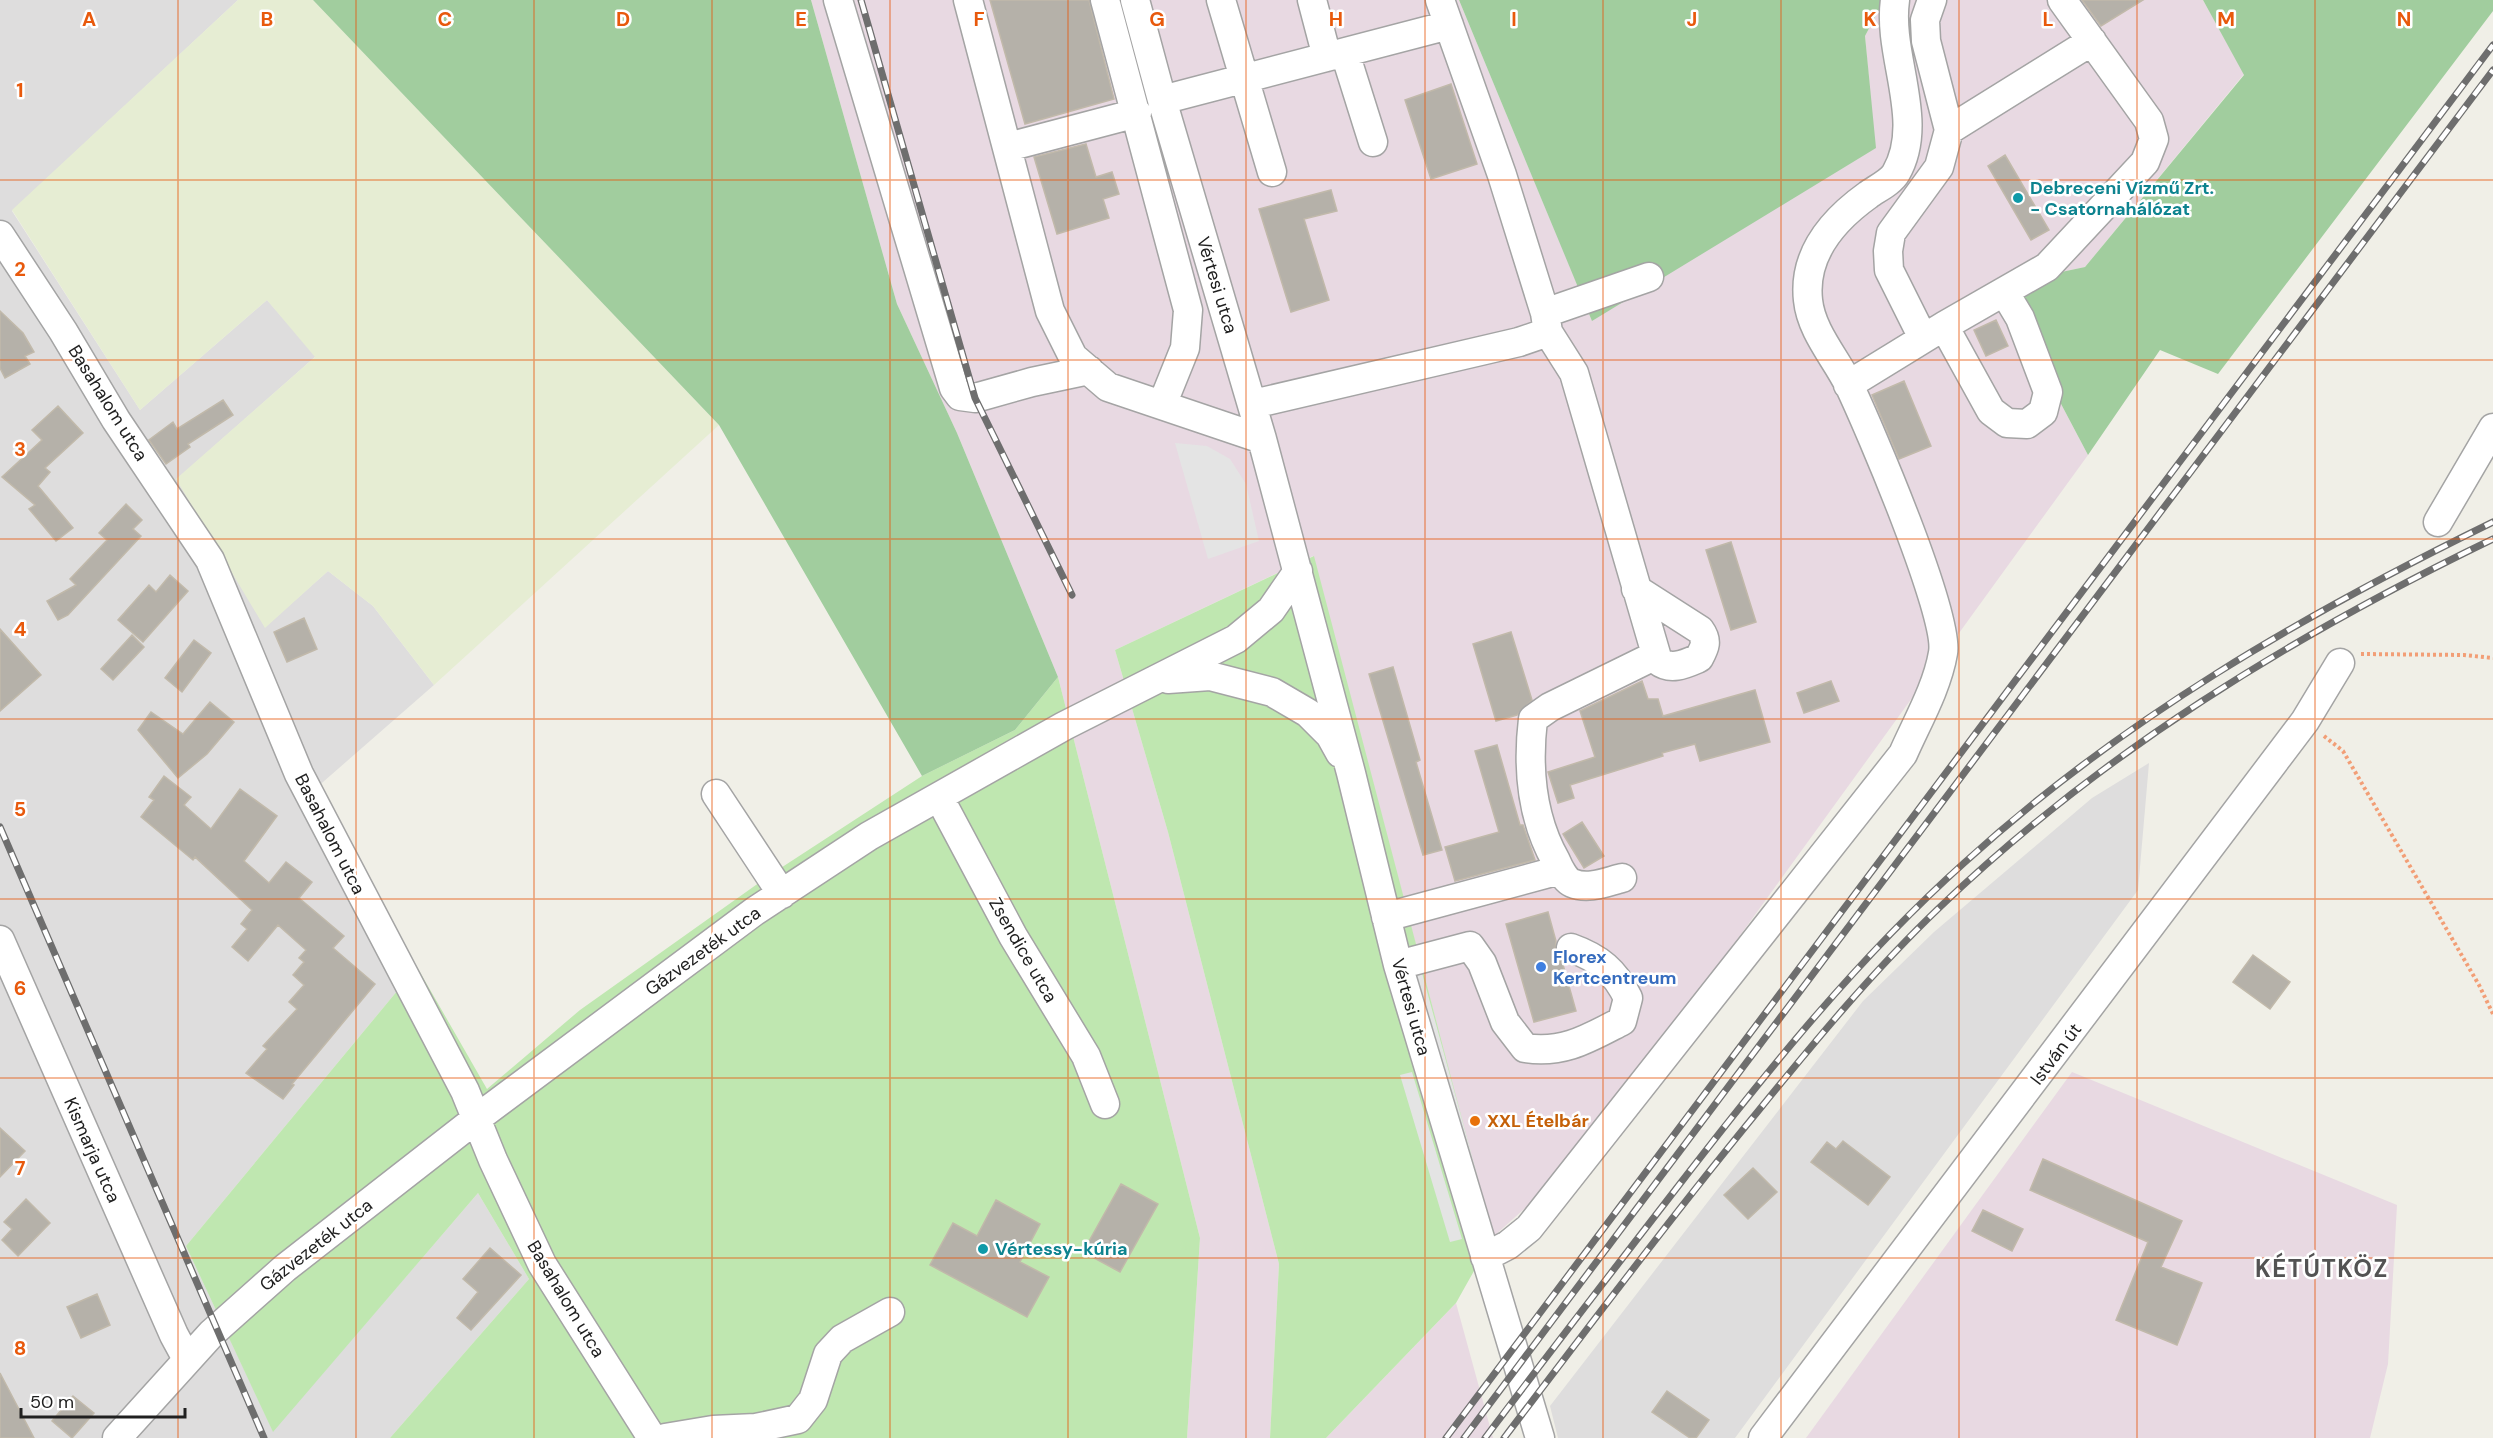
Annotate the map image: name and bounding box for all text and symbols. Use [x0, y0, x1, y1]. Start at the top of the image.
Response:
text: A [82, 6, 96, 32]
text: B [261, 6, 273, 32]
text: C [438, 6, 452, 32]
text: D [616, 6, 630, 32]
text: E [795, 6, 807, 32]
text: F [973, 6, 985, 32]
text: G [1149, 6, 1165, 32]
text: H [1329, 6, 1343, 32]
text: I [1511, 6, 1517, 32]
text: J [1687, 6, 1697, 32]
text: K [1863, 6, 1877, 32]
text: L [2042, 6, 2054, 32]
text: M [2217, 6, 2235, 32]
text: N [2397, 6, 2411, 32]
text: 1 [16, 77, 24, 103]
place label: Debreceni Vízmű Zrt. - Csatornahálózat [2030, 176, 2214, 221]
marker: Debreceni Vízmű Zrt. - Csatornahálózat [2011, 191, 2025, 205]
street label: Vértesi utca [1191, 234, 1243, 336]
text: 2 [14, 256, 26, 282]
street label: Basahalom utca [63, 341, 153, 465]
text: 3 [14, 436, 26, 462]
text: 4 [14, 616, 27, 642]
street label: Basahalom utca [289, 770, 371, 898]
text: 5 [14, 796, 26, 822]
street label: Zsendice utca [983, 893, 1063, 1007]
street label: Gázvezeték utca [640, 901, 766, 1001]
place label: Florex Kertcentreum [1553, 945, 1677, 990]
street label: Vértesi utca [1386, 956, 1436, 1058]
marker: Florex Kertcentreum [1534, 960, 1548, 974]
text: 6 [14, 975, 26, 1001]
street label: István út [2025, 1018, 2087, 1090]
street label: Kismarja utca [58, 1094, 126, 1206]
place label: XXL Ételbár [1487, 1109, 1589, 1133]
marker: XXL Ételbár [1468, 1114, 1482, 1128]
text: 7 [15, 1155, 26, 1181]
street label: Gázvezeték utca [255, 1193, 377, 1297]
street label: Basahalom utca [522, 1236, 610, 1362]
place label: Vértessy-kúria [995, 1237, 1127, 1261]
marker: Vértessy-kúria [976, 1242, 990, 1256]
district label: KÉTÚTKÖZ [2255, 1252, 2389, 1284]
text: 8 [14, 1335, 26, 1361]
scale bar [21, 1381, 184, 1419]
text: 50 m [30, 1390, 74, 1414]

